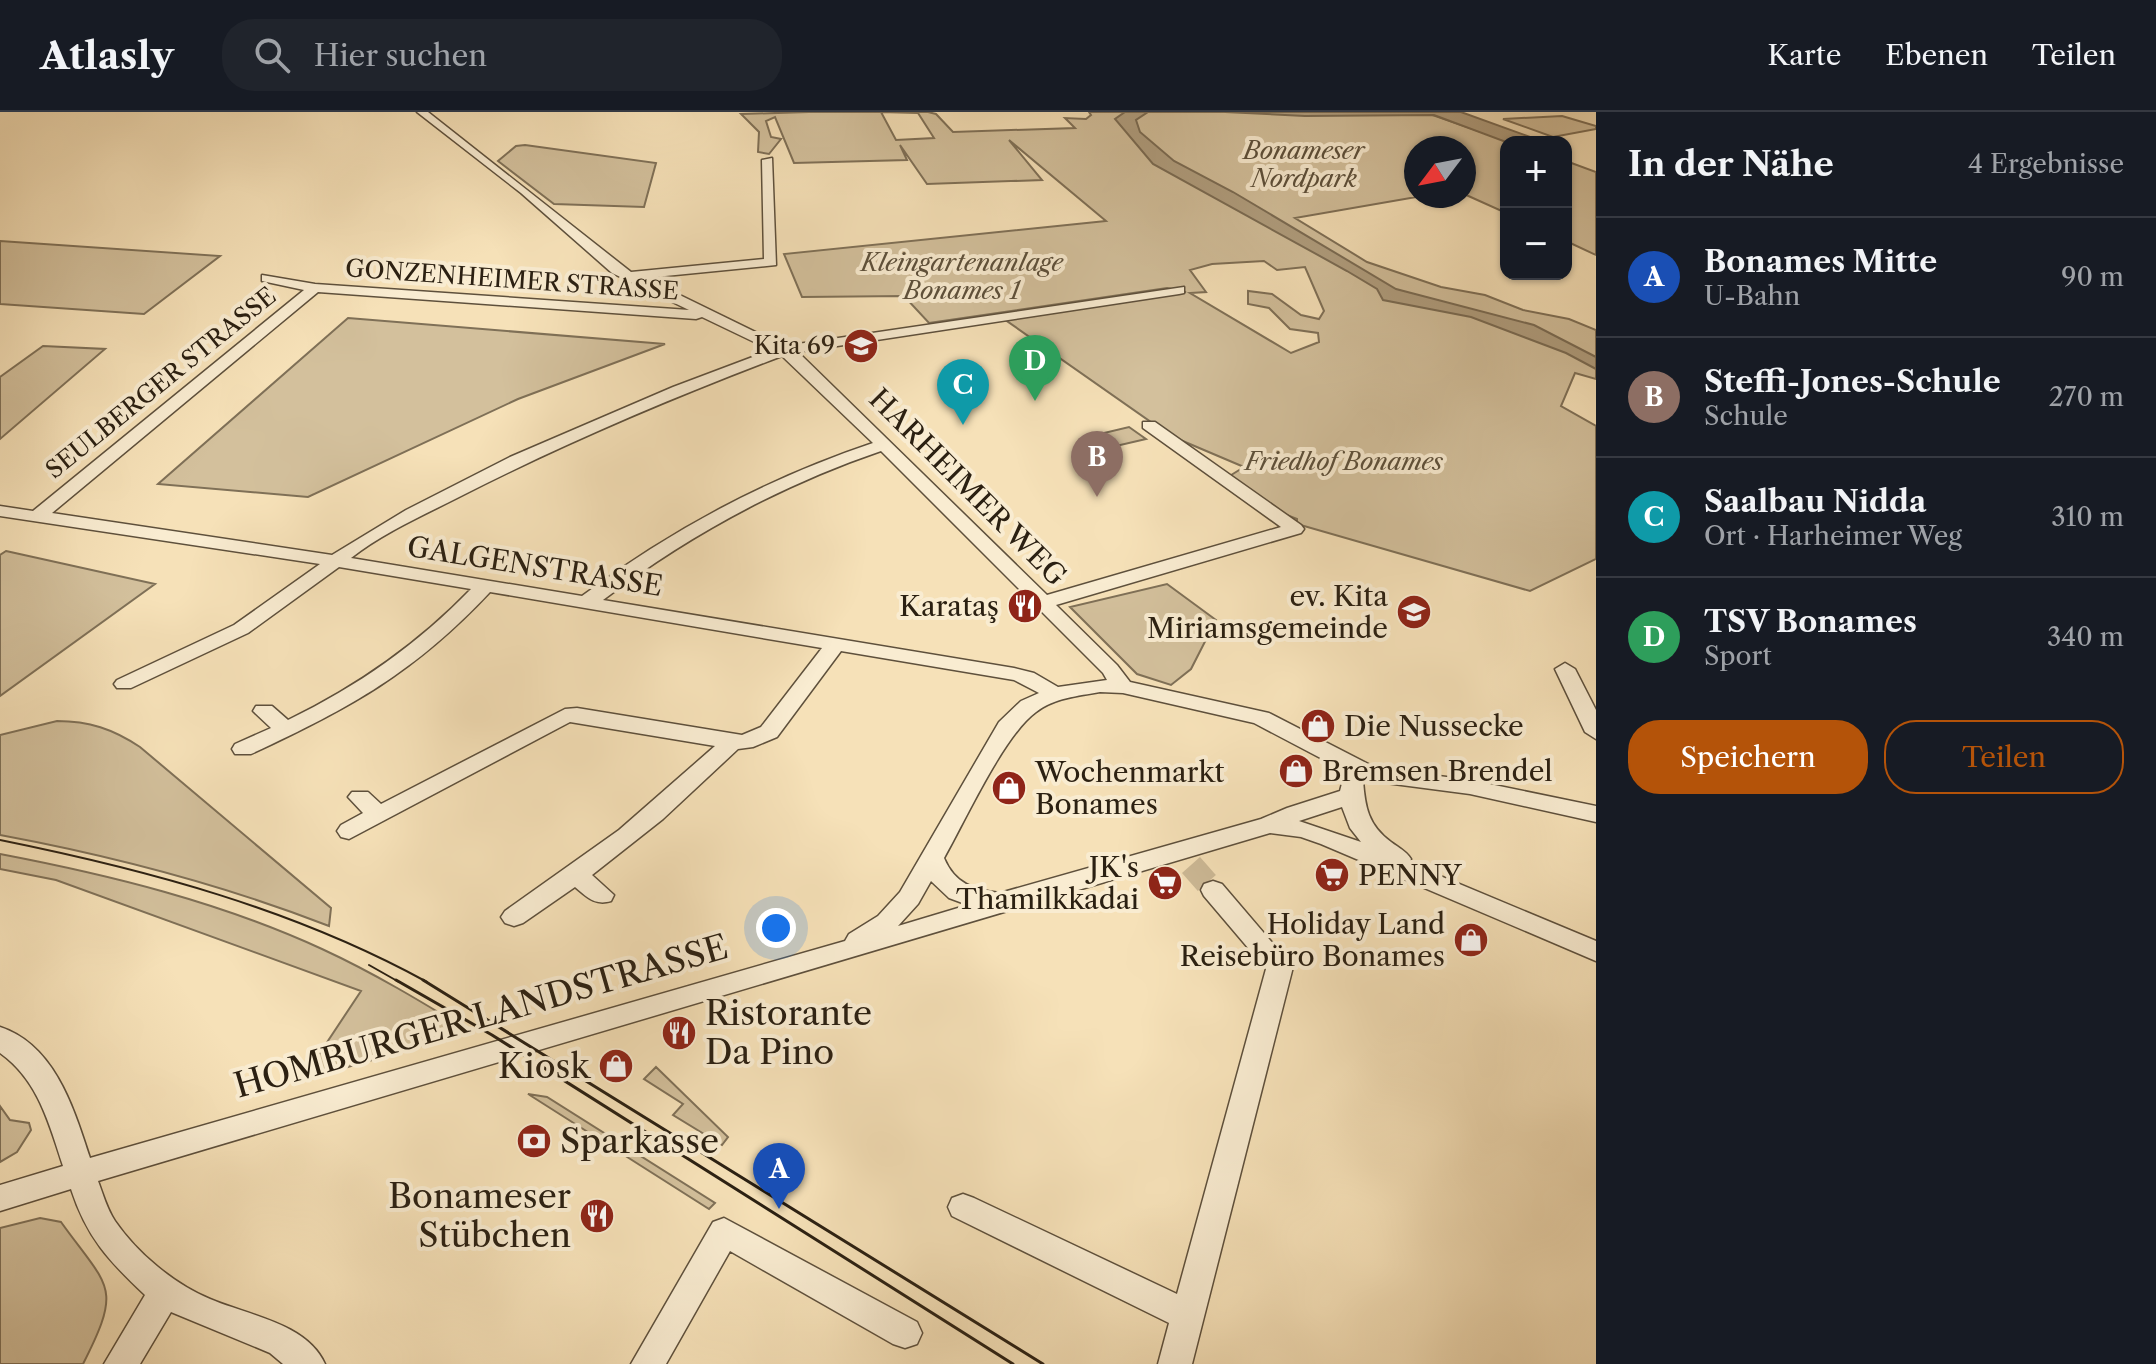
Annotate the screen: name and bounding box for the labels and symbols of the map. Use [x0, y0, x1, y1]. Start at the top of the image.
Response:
park label: Bonameser Nordpark [1241, 136, 1367, 193]
north arrow [1404, 136, 1476, 208]
park label: Kleingartenanlage Bonames 1 [859, 248, 1064, 305]
street label: GONZENHEIMER STRASSE [344, 253, 680, 306]
street label: SEULBERGER STRASSE [40, 281, 282, 484]
school or university icon: Kita 69 [842, 327, 880, 365]
place label: Kita 69 [754, 331, 835, 360]
pin: D [1009, 335, 1061, 401]
pin: C [937, 359, 989, 425]
street label: HARHEIMER WEG [862, 381, 1074, 593]
pin: B [1071, 431, 1123, 497]
park label: Friedhof Bonames [1243, 447, 1443, 476]
street label: GALGENSTRASSE [405, 529, 665, 603]
place label: ev. Kita Miriamsgemeinde [1147, 579, 1388, 645]
restaurant icon: Karataş [1006, 587, 1044, 625]
place label: Karataş [899, 589, 999, 623]
school or university icon: ev. Kita Miriamsgemeinde [1395, 593, 1433, 631]
shop icon: Die Nussecke [1299, 707, 1337, 745]
place label: Die Nussecke [1344, 709, 1524, 743]
shop icon: Bremsen Brendel [1277, 752, 1315, 790]
place label: Bremsen Brendel [1322, 754, 1553, 788]
place label: Wochenmarkt Bonames [1034, 755, 1225, 821]
shop icon: Wochenmarkt Bonames [990, 769, 1028, 807]
place label: JK's Thamilkkadai [956, 850, 1139, 916]
supermarket icon: PENNY [1313, 856, 1351, 894]
place label: PENNY [1358, 858, 1463, 892]
supermarket icon: JK's Thamilkkadai [1146, 864, 1184, 902]
place label: Holiday Land Reisebüro Bonames [1180, 907, 1445, 973]
your location [756, 908, 796, 948]
shop icon: Holiday Land Reisebüro Bonames [1452, 921, 1490, 959]
street label: HOMBURGER LANDSTRASSE [229, 925, 733, 1107]
place label: Ristorante Da Pino [705, 992, 872, 1073]
restaurant icon: Ristorante Da Pino [660, 1014, 698, 1052]
place label: Kiosk [498, 1045, 591, 1087]
shop icon: Kiosk [597, 1047, 635, 1085]
place label: Sparkasse [560, 1120, 719, 1162]
bank icon: Sparkasse [515, 1122, 553, 1160]
pin: A [753, 1143, 805, 1209]
place label: Bonameser Stübchen [388, 1175, 571, 1256]
restaurant icon: Bonameser Stübchen [578, 1197, 616, 1235]

